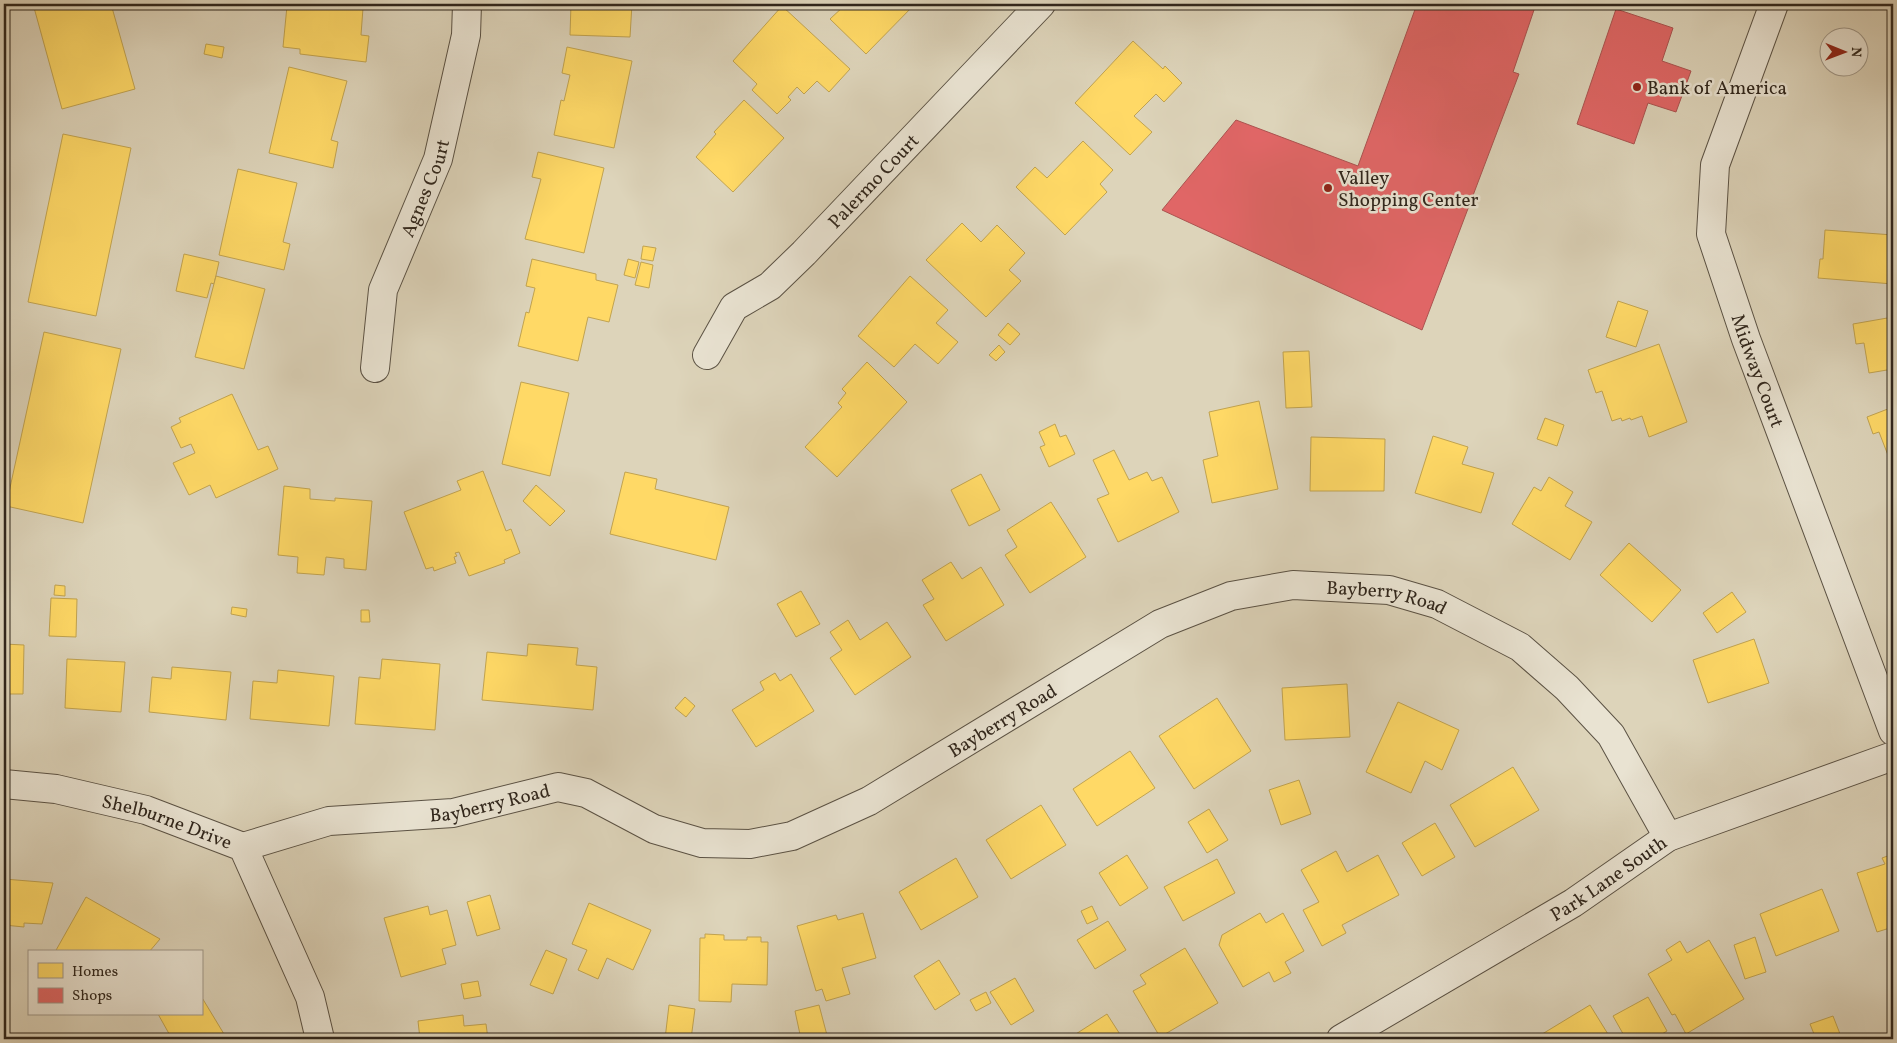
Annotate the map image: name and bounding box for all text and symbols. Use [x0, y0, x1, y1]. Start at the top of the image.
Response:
north arrow [1820, 28, 1870, 78]
text: N [1846, 47, 1865, 57]
place label: Bank of America [1647, 76, 1787, 102]
marker: Bank of America [1631, 81, 1643, 93]
street label: Palermo Court [823, 129, 926, 235]
street label: Agnes Court [396, 137, 457, 241]
place label: Valley Shopping Center [1338, 166, 1479, 214]
marker: Valley Shopping Center [1322, 182, 1334, 194]
street label: Midway Court [1724, 311, 1789, 432]
street label: Bayberry Road [1326, 576, 1451, 622]
street label: Bayberry Road [944, 679, 1062, 765]
street label: Bayberry Road [429, 778, 553, 829]
street label: Shelburne Drive [99, 789, 235, 857]
street label: Park Lane South [1546, 831, 1673, 929]
legend [28, 950, 202, 1016]
text: Homes [72, 962, 118, 983]
text: Shops [72, 986, 112, 1007]

